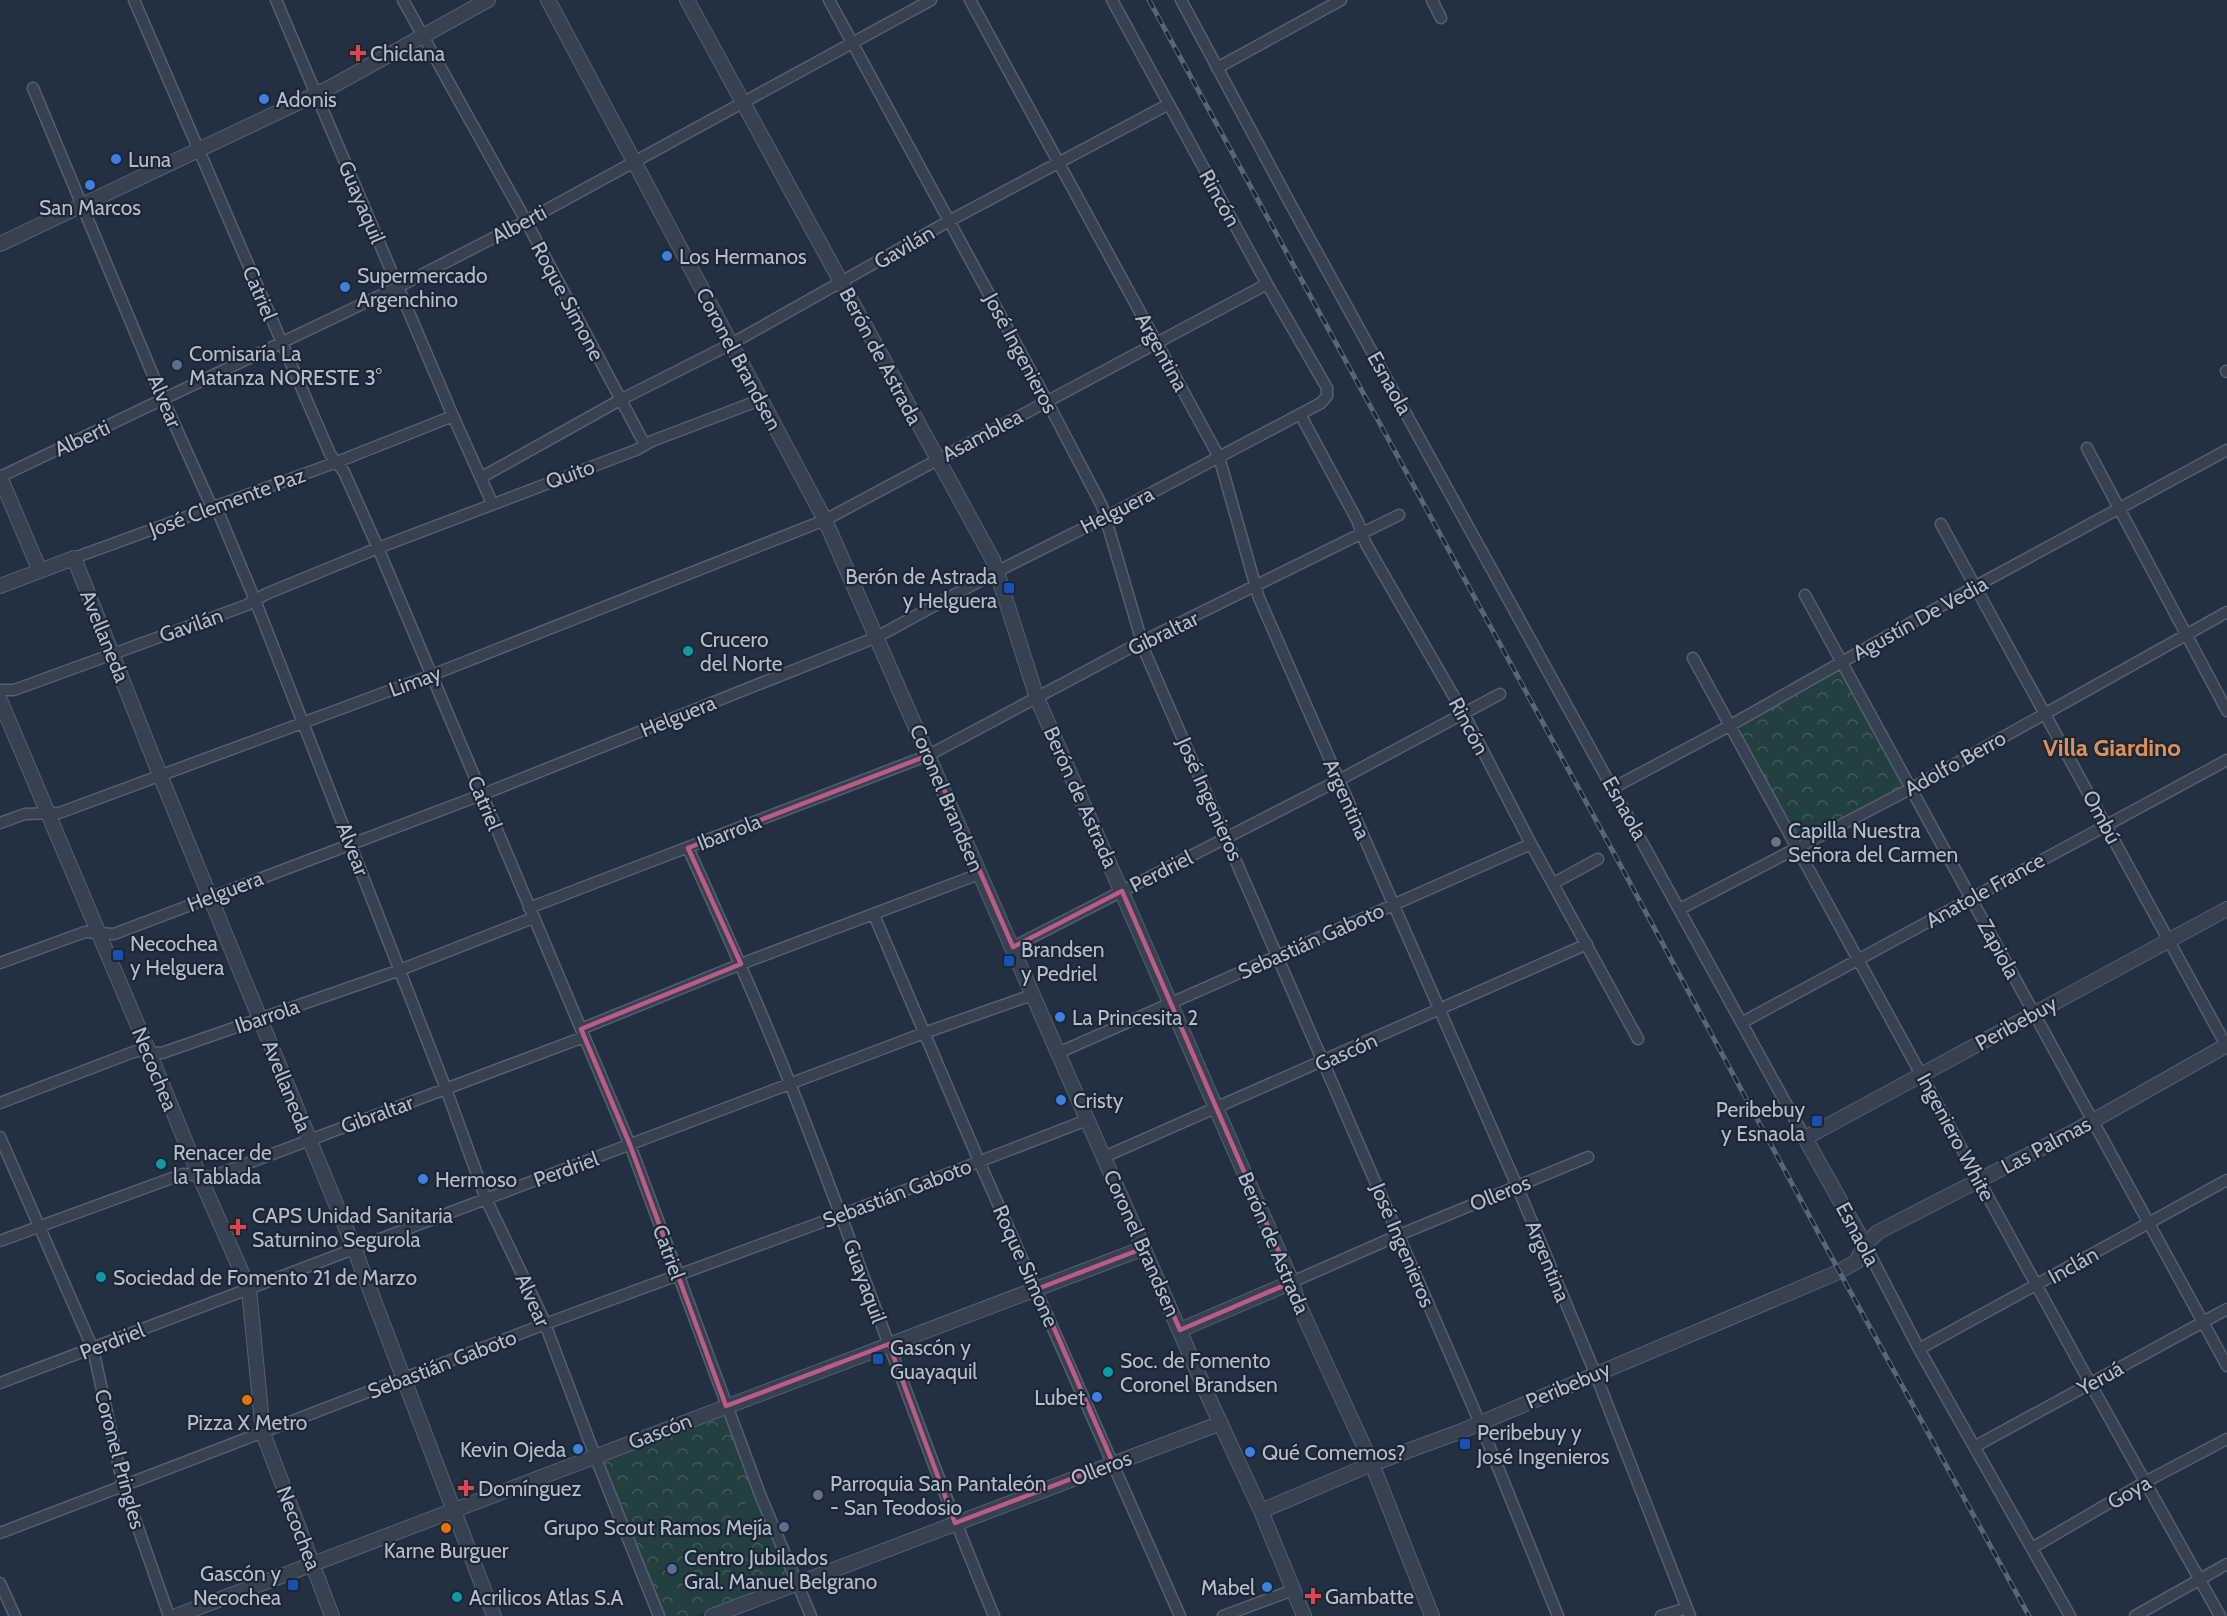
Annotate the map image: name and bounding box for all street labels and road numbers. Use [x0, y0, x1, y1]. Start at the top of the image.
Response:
street label: Guayaquil [333, 157, 391, 247]
street label: Rincón [1194, 165, 1246, 231]
street label: Alberti [487, 199, 551, 249]
street label: Gavilán [869, 220, 939, 274]
street label: Roque Simone [526, 237, 610, 365]
street label: Catriel [237, 262, 283, 324]
street label: Coronel Brandsen [691, 283, 787, 435]
street label: Berón de Astrada [834, 283, 928, 429]
street label: José Ingenieros [978, 288, 1063, 418]
street label: Argentina [1130, 309, 1194, 395]
street label: Esnaola [1362, 347, 1418, 419]
street label: Alvear [143, 371, 187, 432]
street label: Asamblea [938, 403, 1026, 467]
street label: Alberti [50, 414, 114, 462]
street label: Quito [542, 454, 598, 494]
street label: José Clemente Paz [145, 462, 309, 542]
street label: Helguera [1076, 481, 1158, 539]
street label: Agustín De Vedia [1848, 571, 1992, 665]
street label: Avellaneda [75, 586, 135, 686]
street label: Gavilán [156, 603, 226, 647]
street label: Gibraltar [1124, 605, 1203, 661]
street label: Limay [386, 660, 445, 702]
street label: Helguera [637, 690, 719, 742]
street label: Rincón [1444, 693, 1494, 759]
street label: Coronel Brandsen [905, 720, 989, 876]
street label: Berón de Astrada [1039, 723, 1123, 871]
street label: Adolfo Berro [1900, 725, 2010, 801]
street label: José Ingenieros [1171, 733, 1248, 865]
street label: Argentina [1318, 755, 1376, 843]
street label: Catriel [462, 772, 508, 834]
street label: Esnaola [1597, 772, 1653, 844]
street label: Ombú [2078, 786, 2126, 848]
street label: Ibarrola [693, 808, 765, 856]
street label: Alvear [331, 819, 375, 880]
street label: Perdriel [1125, 845, 1197, 897]
street label: Anatole France [1921, 847, 2049, 933]
street label: Helguera [184, 865, 266, 917]
street label: Sebastián Gaboto [1234, 898, 1388, 984]
street label: Zapiola [1973, 915, 2025, 983]
street label: Peribebuy [1971, 990, 2061, 1056]
street label: Ibarrola [231, 993, 303, 1039]
street label: Necochea [127, 1024, 183, 1114]
street label: Gascón [1311, 1027, 1381, 1077]
street label: Avellaneda [257, 1036, 317, 1136]
street label: Ingeniero White [1912, 1069, 2000, 1205]
street label: Gibraltar [337, 1089, 417, 1139]
street label: Las Palmas [1997, 1111, 2095, 1179]
street label: Perdriel [530, 1146, 602, 1192]
street label: Sebastián Gaboto [819, 1153, 975, 1233]
street label: Coronel Brandsen [1098, 1166, 1186, 1320]
street label: Berón de Astrada [1233, 1168, 1315, 1318]
street label: Olleros [1466, 1169, 1534, 1216]
street label: José Ingenieros [1365, 1178, 1441, 1311]
street label: Esnaola [1831, 1198, 1885, 1270]
street label: Roque Simone [988, 1201, 1064, 1331]
street label: Argentina [1520, 1217, 1576, 1305]
street label: Catriel [648, 1221, 690, 1283]
street label: Guayaquil [838, 1236, 892, 1326]
street label: Inclán [2044, 1241, 2102, 1289]
street label: Alvear [510, 1270, 556, 1331]
street label: Perdriel [76, 1317, 148, 1365]
street label: Sebastián Gaboto [364, 1324, 520, 1404]
street label: Yeruá [2072, 1355, 2127, 1401]
street label: Peribebuy [1522, 1356, 1614, 1414]
street label: Coronel Pringles [89, 1386, 151, 1532]
street label: Gascón [625, 1408, 695, 1454]
street label: Olleros [1067, 1445, 1135, 1491]
street label: Goya [2103, 1470, 2155, 1514]
street label: Necochea [272, 1482, 326, 1574]

